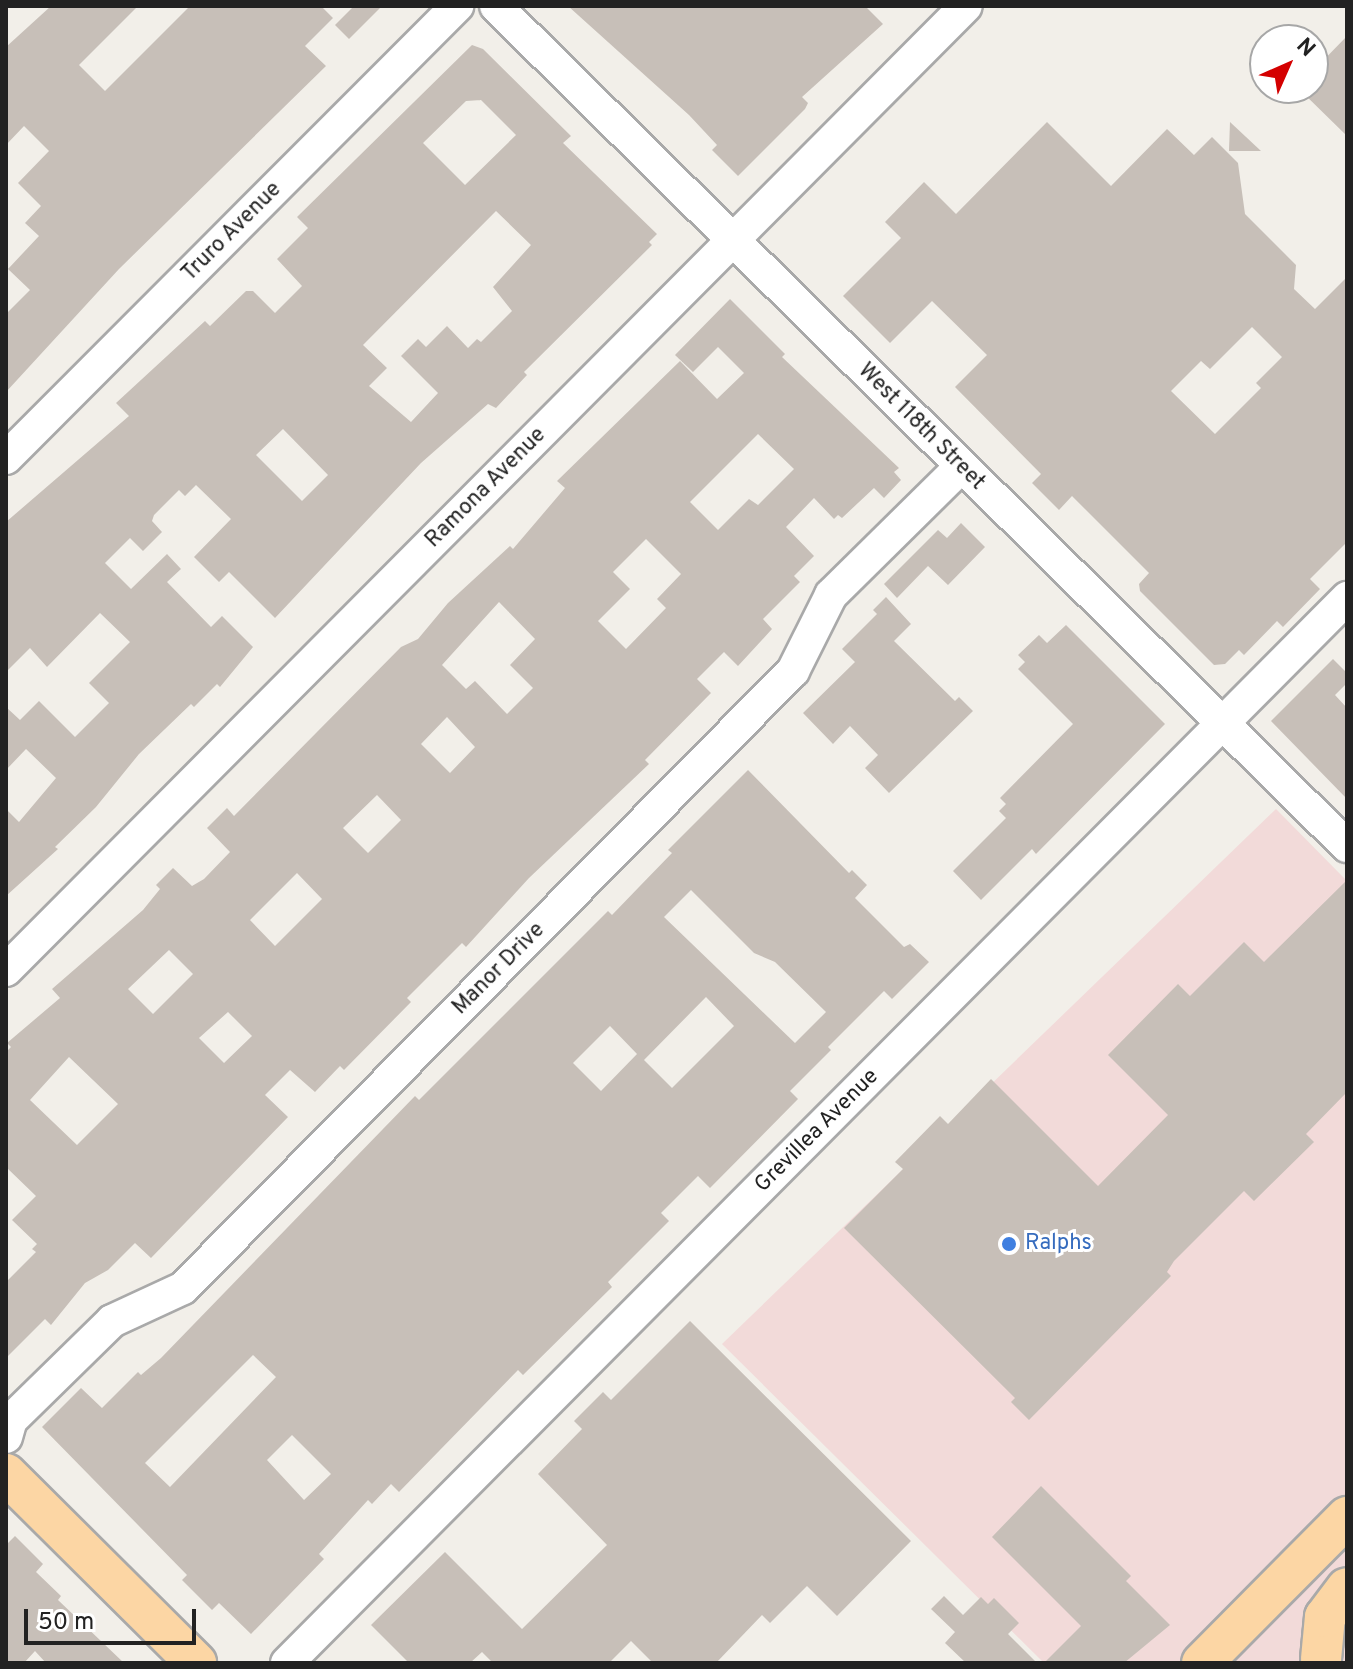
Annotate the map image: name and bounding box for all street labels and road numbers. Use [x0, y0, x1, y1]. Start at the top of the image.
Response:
street label: Truro Avenue [176, 176, 288, 288]
street label: West 118th Street [852, 358, 990, 496]
street label: Ramona Avenue [420, 422, 552, 554]
street label: Manor Drive [447, 917, 551, 1021]
street label: Grevillea Avenue [749, 1063, 885, 1199]

